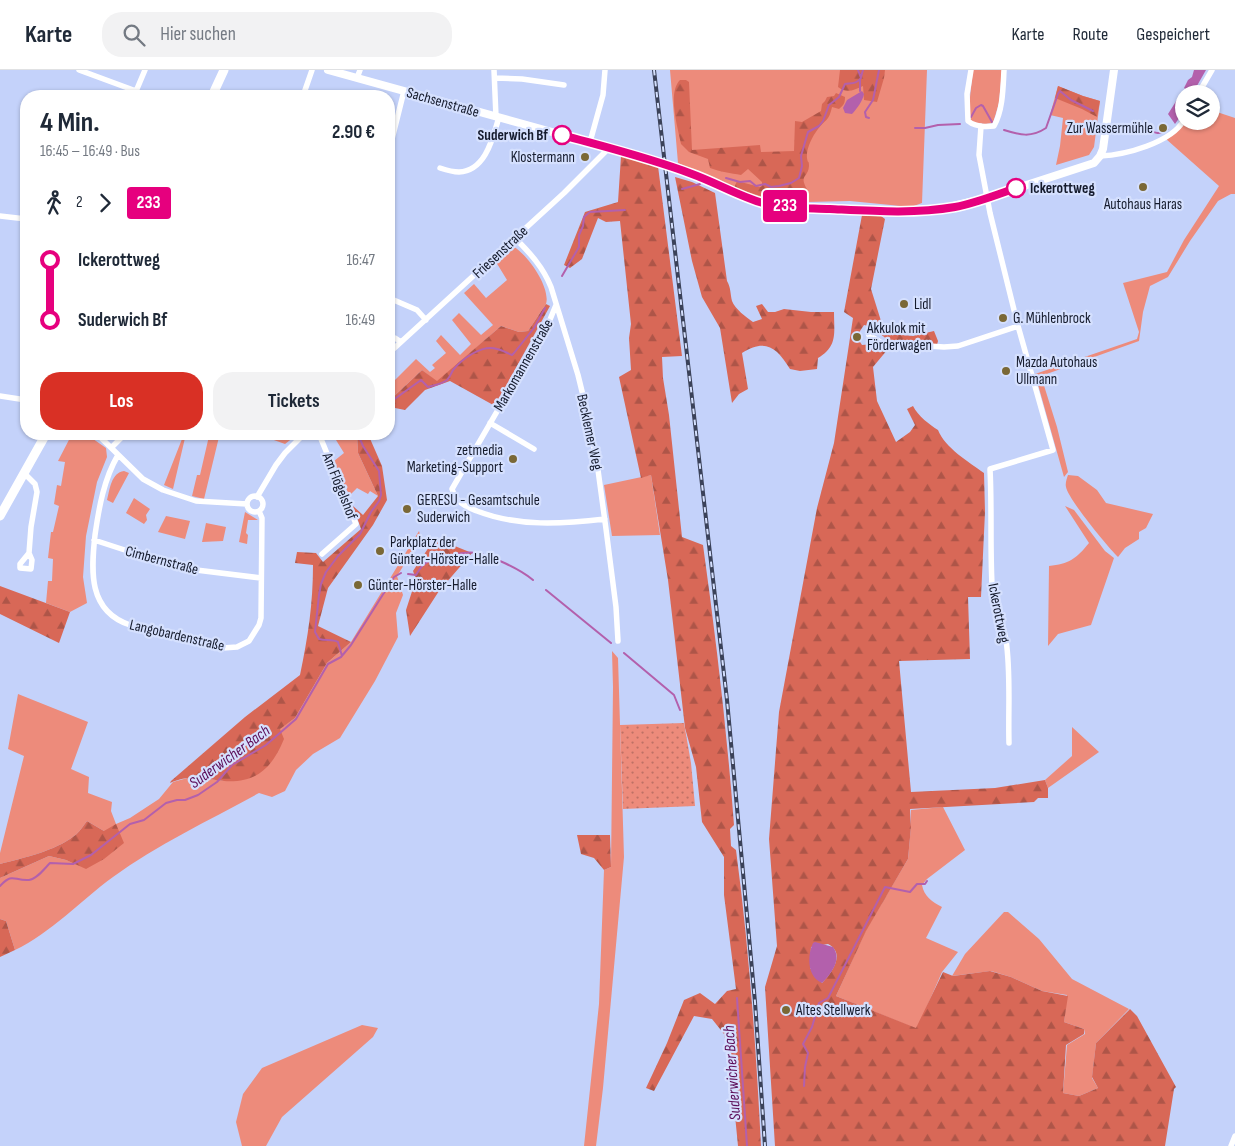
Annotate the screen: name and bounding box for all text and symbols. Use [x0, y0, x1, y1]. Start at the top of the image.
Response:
search box [102, 12, 452, 57]
text: Karte [25, 20, 72, 49]
icon: search [120, 21, 148, 49]
text: Hier suchen [160, 23, 236, 46]
text: Karte [1012, 24, 1045, 45]
text: Route [1073, 24, 1108, 45]
text: Gespeichert [1136, 24, 1210, 45]
street label: Sachsenstraße [404, 83, 481, 122]
map controls [1175, 85, 1220, 130]
button: layers [1175, 85, 1220, 130]
text: 4 Min. [40, 106, 100, 139]
place label: Zur Wassermühle [1067, 119, 1153, 138]
text: 2.90 € [332, 121, 375, 144]
marker: Zur Wassermühle [1157, 122, 1169, 134]
marker: Suderwich Bf [552, 125, 572, 145]
place label: Suderwich Bf [478, 126, 548, 145]
text: 16:45 – 16:49 · Bus [40, 142, 140, 161]
place label: Klostermann [511, 148, 575, 167]
marker: Klostermann [579, 151, 591, 163]
marker: Ickerottweg [1006, 178, 1026, 198]
place label: Ickerottweg [1030, 179, 1095, 198]
marker: Autohaus Haras [1137, 181, 1149, 193]
icon: walk [40, 189, 68, 217]
icon: forward [91, 189, 119, 217]
line badge: 233 [756, 190, 814, 222]
text: 233 [137, 192, 161, 213]
text: 2 [76, 193, 83, 212]
text: 233 [773, 195, 797, 216]
place label: Autohaus Haras [1103, 195, 1182, 214]
street label: Friesenstraße [469, 222, 532, 283]
text: Ickerottweg [78, 249, 160, 272]
text: 16:47 [346, 251, 375, 270]
place label: Lidl [914, 295, 931, 314]
marker: Lidl [898, 298, 910, 310]
text: Suderwich Bf [78, 309, 167, 332]
place label: G. Mühlenbrock [1013, 309, 1091, 328]
text: 16:49 [346, 311, 375, 330]
marker: G. Mühlenbrock [997, 312, 1009, 324]
street label: Markomannenstraße [489, 316, 558, 415]
place label: Akkulok mit Förderwagen [866, 319, 932, 355]
marker: Akkulok mit Förderwagen [851, 331, 863, 343]
place label: Mazda Autohaus Ullmann [1016, 353, 1098, 389]
marker: Mazda Autohaus Ullmann [1000, 365, 1012, 377]
button: Los [40, 372, 203, 430]
button: Tickets [213, 372, 375, 430]
street label: Becklemer Weg [572, 392, 607, 472]
place label: zetmedia Marketing-Support [407, 441, 503, 477]
street label: Am Flögelshof [317, 449, 362, 523]
marker: zetmedia Marketing-Support [507, 453, 519, 465]
place label: GERESU - Gesamtschule Suderwich [417, 491, 540, 527]
marker: GERESU - Gesamtschule Suderwich [401, 503, 413, 515]
place label: Parkplatz der Günter-Hörster-Halle [390, 533, 499, 569]
street label: Cimbernstraße [123, 542, 200, 579]
marker: Parkplatz der Günter-Hörster-Halle [374, 545, 386, 557]
place label: Günter-Hörster-Halle [368, 576, 477, 595]
marker: Günter-Hörster-Halle [352, 579, 364, 591]
street label: Ickerottweg [983, 582, 1014, 645]
street label: Langobardenstraße [128, 615, 226, 656]
water label: Suderwicher Bach [186, 721, 274, 793]
place label: Altes Stellwerk [795, 1001, 871, 1020]
marker: Altes Stellwerk [780, 1004, 792, 1016]
water label: Suderwicher Bach [720, 1024, 745, 1121]

